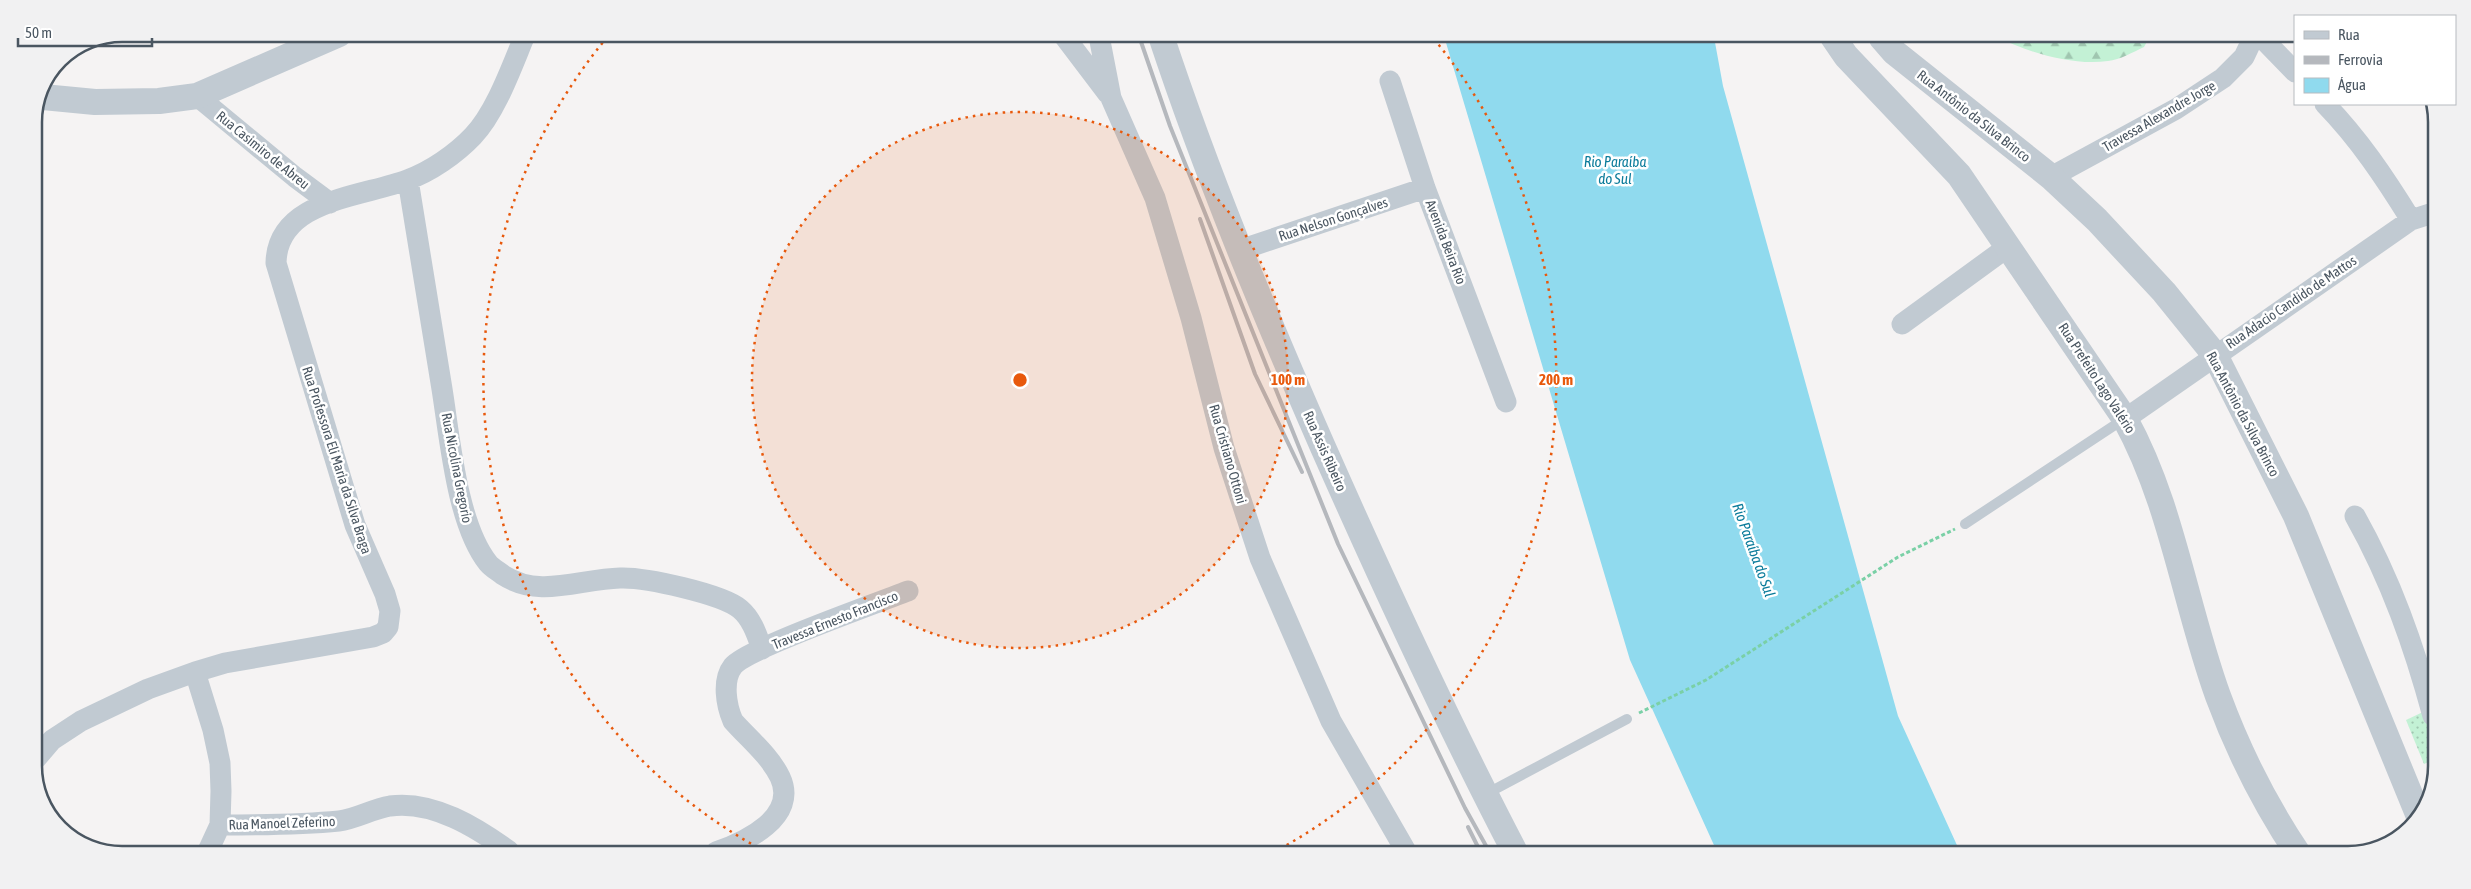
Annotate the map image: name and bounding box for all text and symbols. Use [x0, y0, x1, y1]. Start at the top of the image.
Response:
scale bar [18, 15, 151, 47]
legend [2294, 15, 2456, 105]
text: 50 m [25, 24, 52, 41]
text: Rua [2338, 26, 2360, 43]
text: Ferrovia [2338, 51, 2383, 68]
street label: Rua Antônio da Silva Brinco [1914, 67, 2034, 165]
text: Água [2338, 76, 2366, 93]
street label: Travessa Alexandre Jorge [2100, 77, 2218, 155]
street label: Rua Casimiro de Abreu [213, 108, 313, 192]
water label: Rio Paraíba do Sul [1584, 153, 1646, 187]
street label: Rua Nelson Gonçalves [1276, 194, 1390, 244]
street label: Avenida Beira Rio [1423, 197, 1469, 287]
street label: Rua Adacio Candido de Mattos [2223, 252, 2359, 352]
street label: Rua Prefeito Lago Valério [2055, 320, 2139, 436]
street label: Rua Antônio da Silva Brinco [2203, 349, 2283, 479]
street label: Rua Professora Eli Maria da Silva Braga [299, 364, 375, 556]
centre of rings [1011, 371, 1029, 389]
text: 100 m [1271, 371, 1305, 388]
text: 200 m [1539, 371, 1573, 388]
street label: Rua Cristiano Ottoni [1206, 403, 1250, 505]
street label: Rua Assis Ribeiro [1300, 408, 1350, 494]
street label: Rua Nicolina Gregorio [438, 412, 476, 524]
water label: Rio Paraíba do Sul [1729, 501, 1779, 599]
street label: Travessa Ernesto Francisco [770, 587, 900, 653]
street label: Rua Manoel Zeferino [228, 813, 336, 833]

